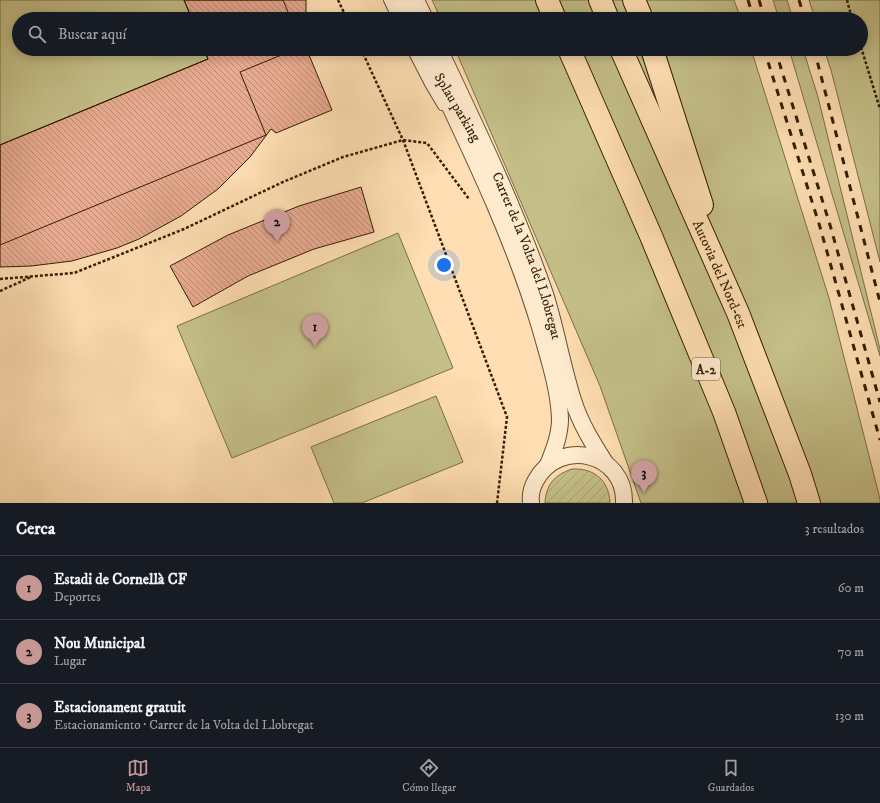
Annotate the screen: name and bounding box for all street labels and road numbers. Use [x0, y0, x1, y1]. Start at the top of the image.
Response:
street label: Splau parking [430, 70, 485, 145]
street label: Carrer de la Volta del Llobregat [487, 169, 565, 342]
street label: Autovia del Nord-est [688, 217, 751, 332]
road number: A-2 [692, 358, 720, 380]

